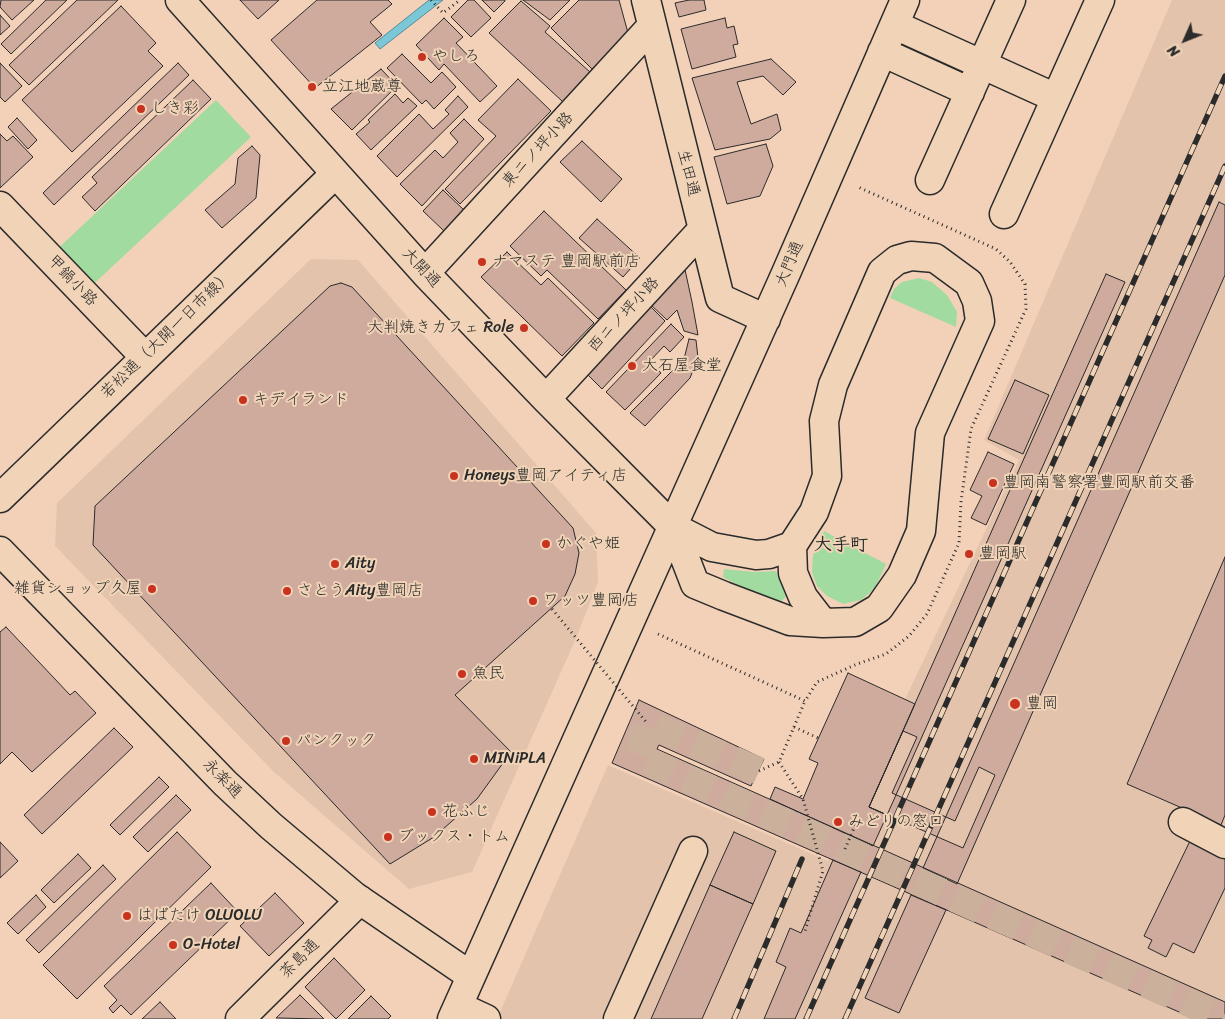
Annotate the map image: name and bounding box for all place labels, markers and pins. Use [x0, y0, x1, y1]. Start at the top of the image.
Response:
place label: やしろ [432, 47, 480, 67]
marker: やしろ [416, 51, 428, 63]
place label: 立江地蔵尊 [322, 77, 402, 97]
marker: 立江地蔵尊 [306, 81, 318, 93]
place label: しき彩 [151, 99, 199, 119]
marker: しき彩 [135, 103, 147, 115]
place label: ナマステ 豊岡駅前店 [492, 252, 640, 272]
marker: ナマステ 豊岡駅前店 [476, 256, 488, 268]
place label: 大判焼きカフェ Role [367, 318, 514, 338]
marker: 大判焼きカフェ Role [518, 322, 530, 334]
place label: 大石屋食堂 [642, 356, 722, 376]
marker: 大石屋食堂 [626, 360, 638, 372]
place label: キデイランド [253, 390, 349, 410]
marker: キデイランド [237, 394, 249, 406]
place label: Honeys豊岡アイティ店 [464, 466, 627, 486]
marker: Honeys豊岡アイティ店 [448, 470, 460, 482]
place label: 豊岡南警察署豊岡駅前交番 [1003, 473, 1195, 493]
marker: 豊岡南警察署豊岡駅前交番 [987, 477, 999, 489]
place label: かぐや姫 [556, 534, 620, 554]
marker: かぐや姫 [540, 538, 552, 550]
place label: 豊岡駅 [979, 544, 1027, 564]
marker: 豊岡駅 [963, 548, 975, 560]
place label: Aity [345, 554, 375, 574]
marker: Aity [329, 558, 341, 570]
place label: 雑貨ショップ久屋 [14, 579, 142, 599]
place label: さとうAity豊岡店 [297, 581, 423, 601]
marker: 雑貨ショップ久屋 [146, 583, 158, 595]
marker: さとうAity豊岡店 [281, 585, 293, 597]
place label: ワッツ豊岡店 [543, 591, 639, 611]
marker: ワッツ豊岡店 [527, 595, 539, 607]
place label: 魚民 [472, 664, 504, 684]
marker: 魚民 [456, 668, 468, 680]
place label: 豊岡 [1026, 694, 1058, 714]
marker: 豊岡 [1008, 697, 1022, 711]
place label: パンクック [296, 731, 376, 751]
marker: パンクック [280, 735, 292, 747]
place label: MINiPLA [484, 749, 546, 769]
marker: MINiPLA [468, 753, 480, 765]
place label: 花ふじ [442, 802, 490, 822]
marker: 花ふじ [426, 806, 438, 818]
place label: みどりの窓口 [848, 812, 944, 832]
marker: みどりの窓口 [832, 816, 844, 828]
place label: ブックス・トム [398, 827, 510, 847]
marker: ブックス・トム [382, 831, 394, 843]
place label: はばたけ OLUOLU [137, 906, 262, 926]
marker: はばたけ OLUOLU [121, 910, 133, 922]
place label: O-Hotel [183, 935, 240, 955]
marker: O-Hotel [167, 939, 179, 951]

